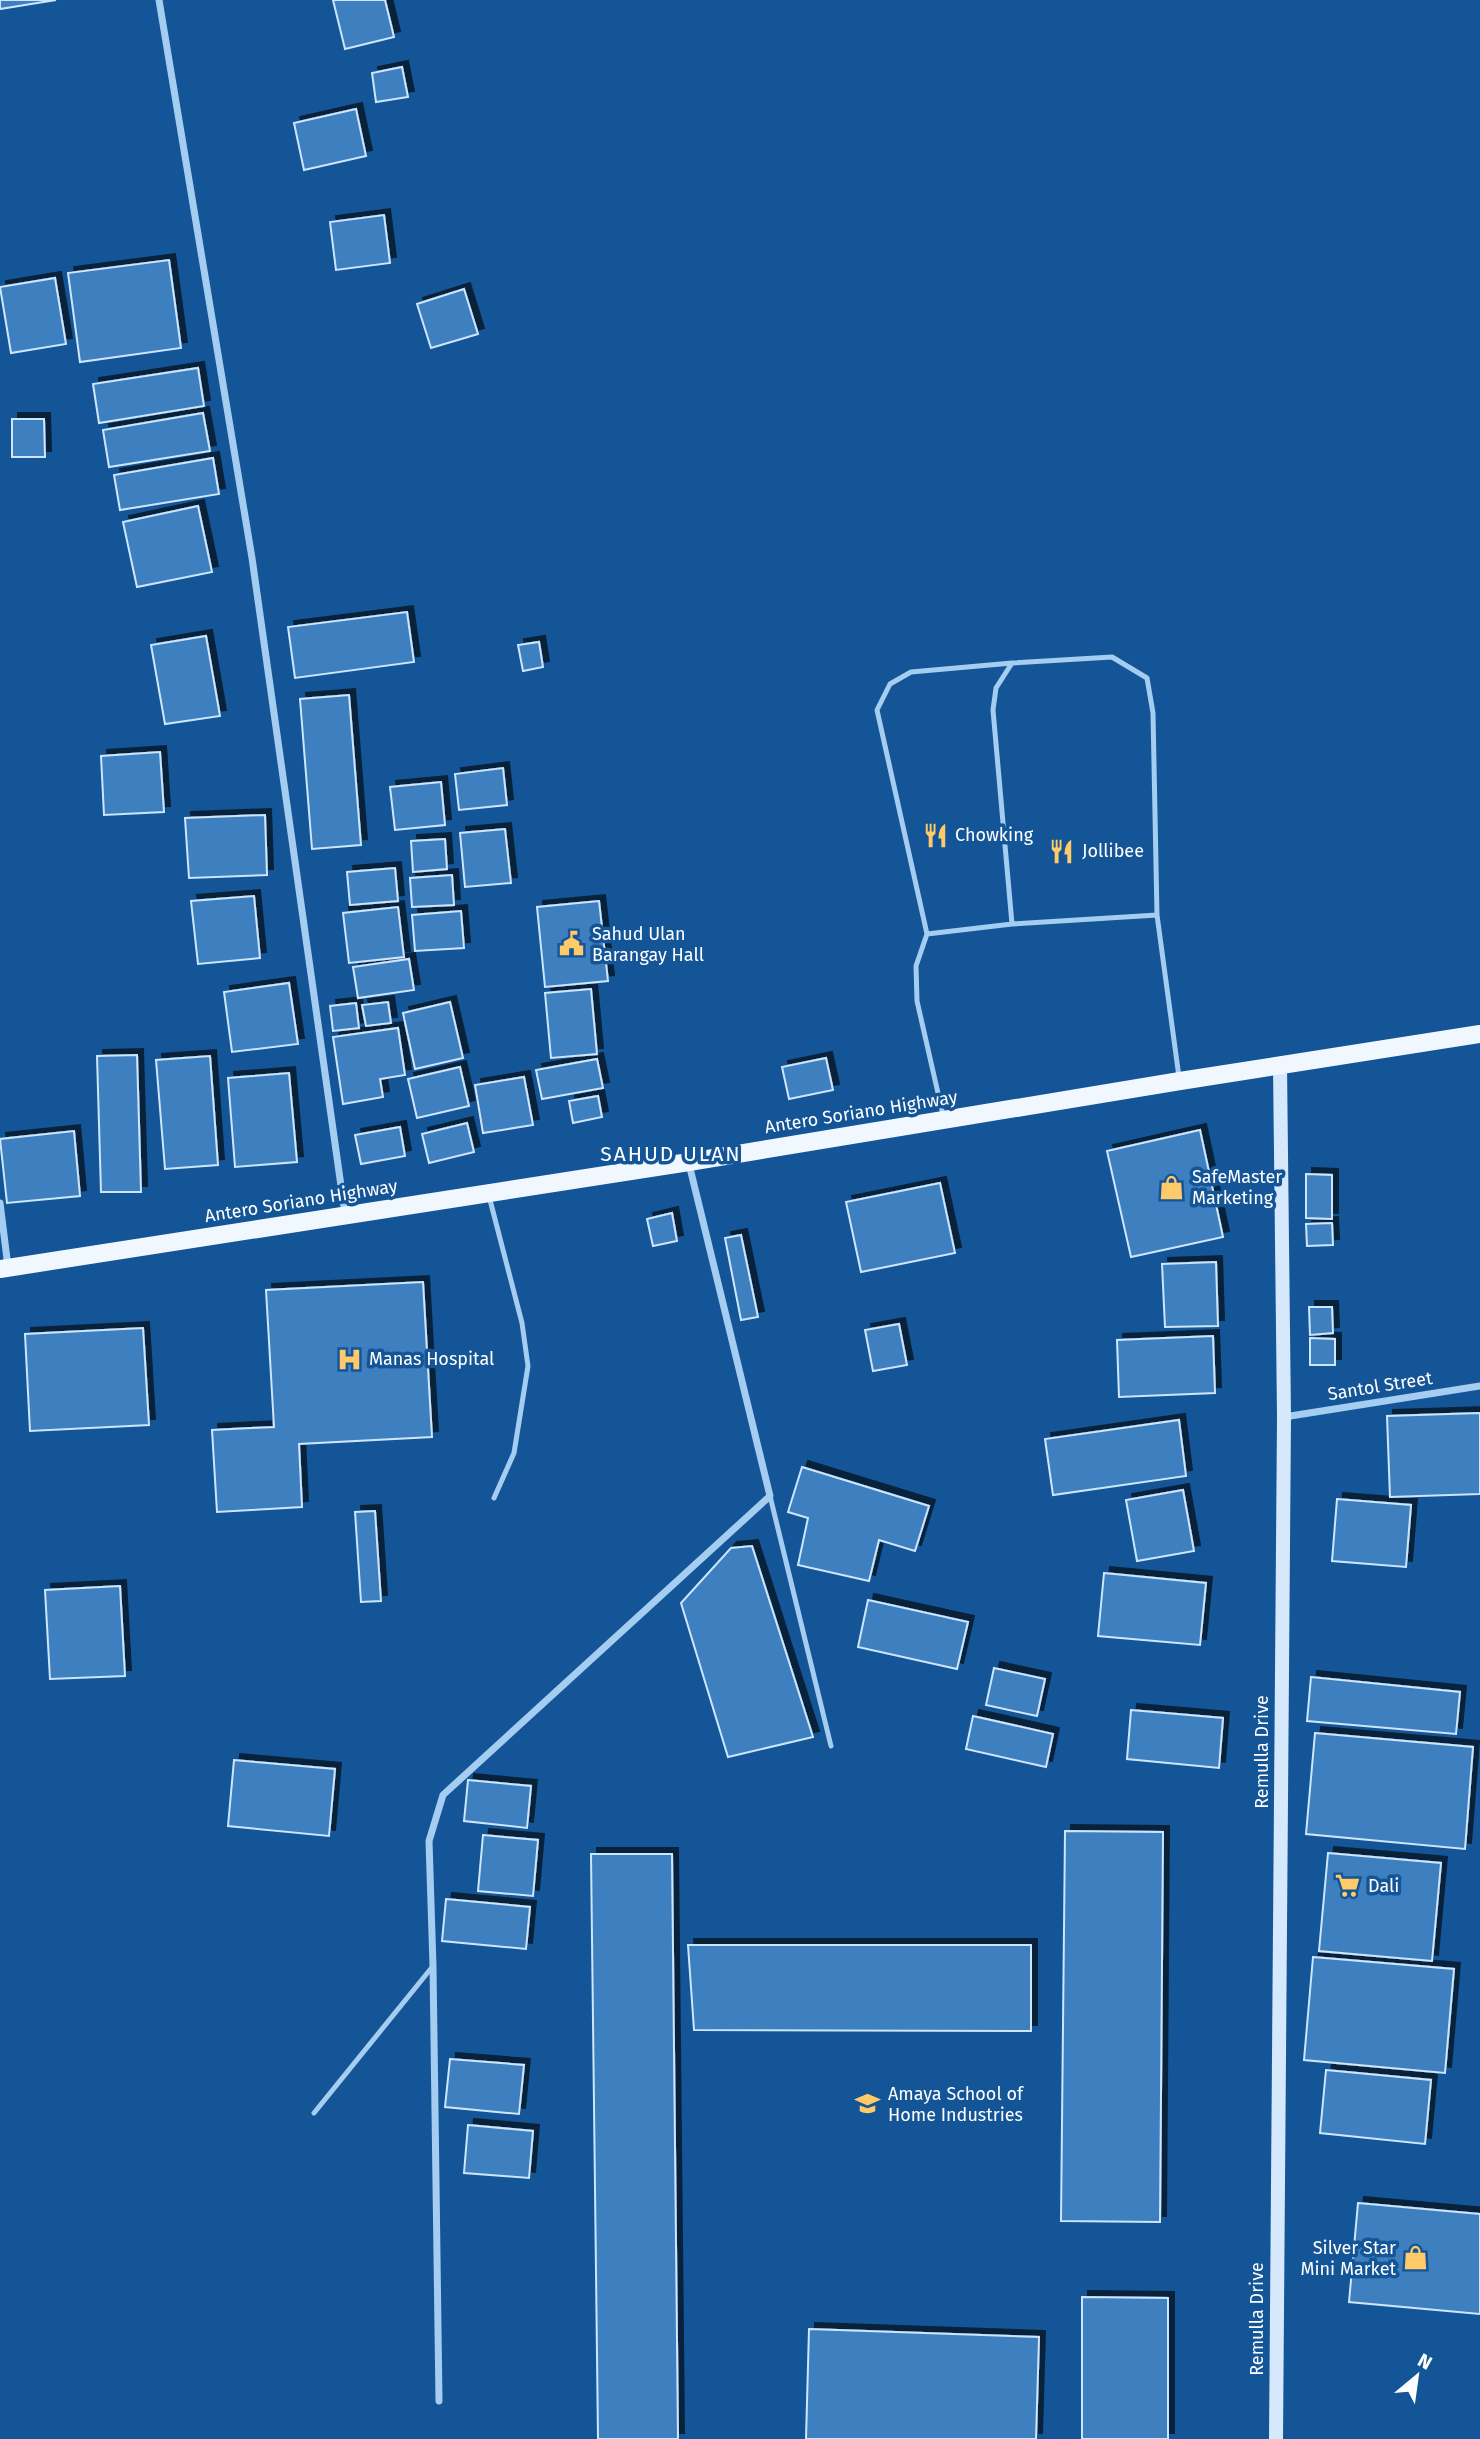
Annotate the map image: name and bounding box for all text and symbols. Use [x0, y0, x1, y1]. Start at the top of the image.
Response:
restaurant icon: Chowking [921, 821, 949, 849]
place label: Chowking [955, 824, 1034, 846]
restaurant icon: Jollibee [1048, 837, 1076, 865]
place label: Jollibee [1082, 840, 1144, 862]
place label: Sahud Ulan Barangay Hall [592, 923, 704, 966]
public building icon: Sahud Ulan Barangay Hall [558, 930, 586, 958]
street label: Antero Soriano Highway [763, 1086, 959, 1138]
district label: SAHUD ULAN [600, 1141, 742, 1167]
place label: SafeMaster Marketing [1192, 1166, 1282, 1209]
shop icon: SafeMaster Marketing [1158, 1173, 1186, 1201]
street label: Antero Soriano Highway [203, 1175, 399, 1227]
hospital icon: Manas Hospital [335, 1345, 363, 1373]
place label: Manas Hospital [369, 1348, 494, 1370]
street label: Santol Street [1326, 1367, 1434, 1405]
street label: Remulla Drive [1251, 1695, 1273, 1809]
supermarket icon: Dali [1334, 1872, 1362, 1900]
place label: Dali [1368, 1875, 1399, 1897]
place label: Amaya School of Home Industries [888, 2083, 1025, 2126]
school or university icon: Amaya School of Home Industries [854, 2090, 882, 2118]
place label: Silver Star Mini Market [1300, 2237, 1396, 2280]
shop icon: Silver Star Mini Market [1402, 2244, 1430, 2272]
street label: Remulla Drive [1246, 2262, 1268, 2376]
north arrow [1382, 2341, 1452, 2411]
text: N [1414, 2348, 1436, 2375]

